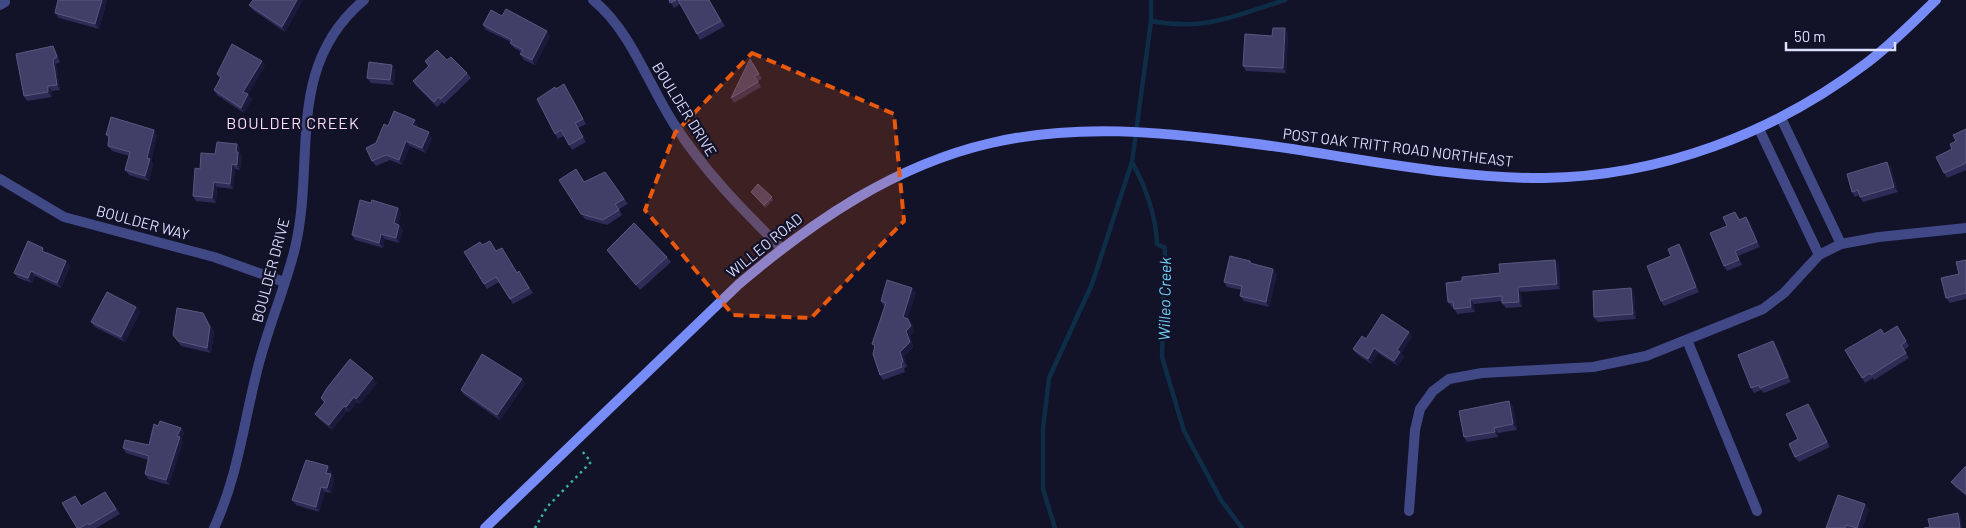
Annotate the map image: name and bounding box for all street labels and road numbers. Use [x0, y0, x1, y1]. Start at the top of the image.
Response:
street label: BOULDER DRIVE [649, 59, 721, 159]
street label: POST OAK TRITT ROAD NORTHEAST [1282, 124, 1514, 170]
street label: BOULDER WAY [94, 201, 192, 243]
street label: WILLEO ROAD [722, 209, 806, 281]
street label: BOULDER DRIVE [247, 216, 293, 324]

